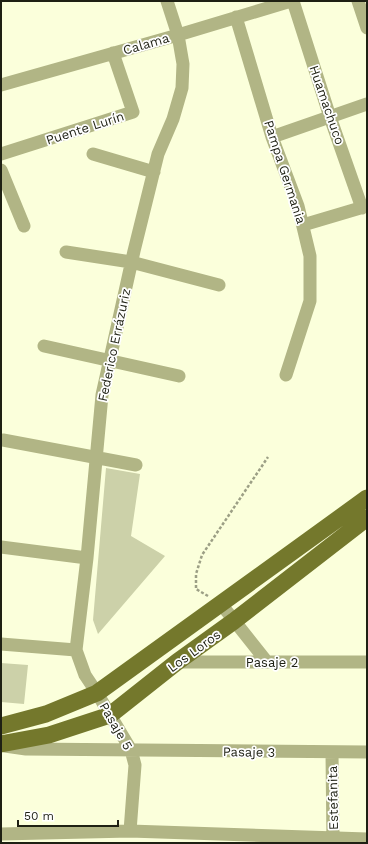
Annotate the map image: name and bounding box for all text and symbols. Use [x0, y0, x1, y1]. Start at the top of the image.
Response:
street label: Calama [121, 30, 171, 58]
street label: Huamachuco [306, 63, 348, 147]
street label: Puente Lurín [44, 108, 126, 148]
street label: Pampa Germania [261, 118, 309, 226]
street label: Federico Errázuriz [95, 287, 133, 403]
street label: Los Loros [165, 627, 224, 675]
street label: Pasaje 2 [246, 655, 298, 670]
street label: Pasaje 5 [96, 700, 136, 752]
street label: Pasaje 3 [223, 744, 275, 760]
street label: Estefanita [325, 765, 341, 830]
scale bar [18, 802, 118, 828]
text: 50 m [24, 809, 54, 823]

